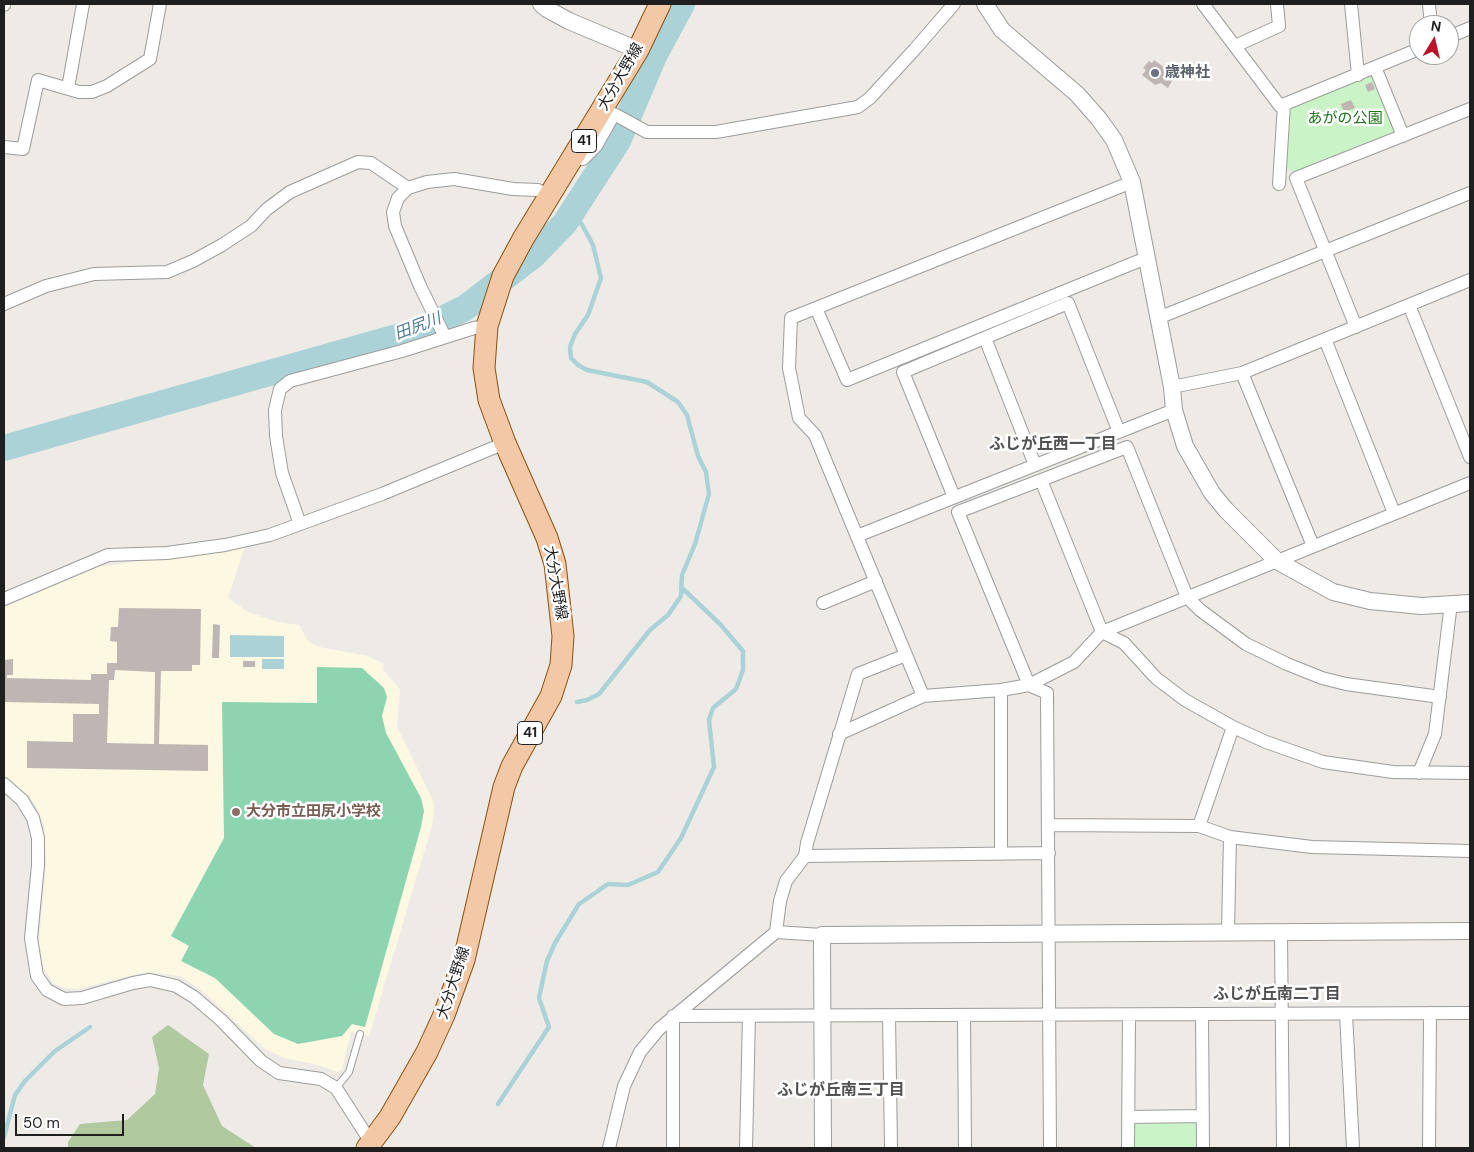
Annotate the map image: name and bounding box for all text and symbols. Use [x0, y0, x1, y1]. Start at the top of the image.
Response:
north arrow [1409, 15, 1459, 65]
text: N [1430, 16, 1443, 36]
street label: 大分大野線 [594, 40, 648, 114]
place label: 歳神社 [1165, 64, 1210, 82]
marker: 歳神社 [1149, 67, 1161, 79]
park label: あがの公園 [1308, 110, 1382, 128]
road number: 41 [572, 130, 596, 152]
water label: 田尻川 [392, 309, 444, 345]
district label: ふじが丘西一丁目 [989, 435, 1117, 455]
street label: 大分大野線 [540, 545, 570, 621]
road number: 41 [518, 721, 542, 744]
place label: 大分市立田尻小学校 [246, 803, 381, 821]
marker: 大分市立田尻小学校 [230, 806, 242, 818]
street label: 大分大野線 [434, 945, 474, 1021]
district label: ふじが丘南二丁目 [1213, 985, 1341, 1005]
district label: ふじが丘南三丁目 [777, 1081, 905, 1101]
scale bar [18, 1104, 126, 1136]
text: 50 m [23, 1113, 60, 1133]

